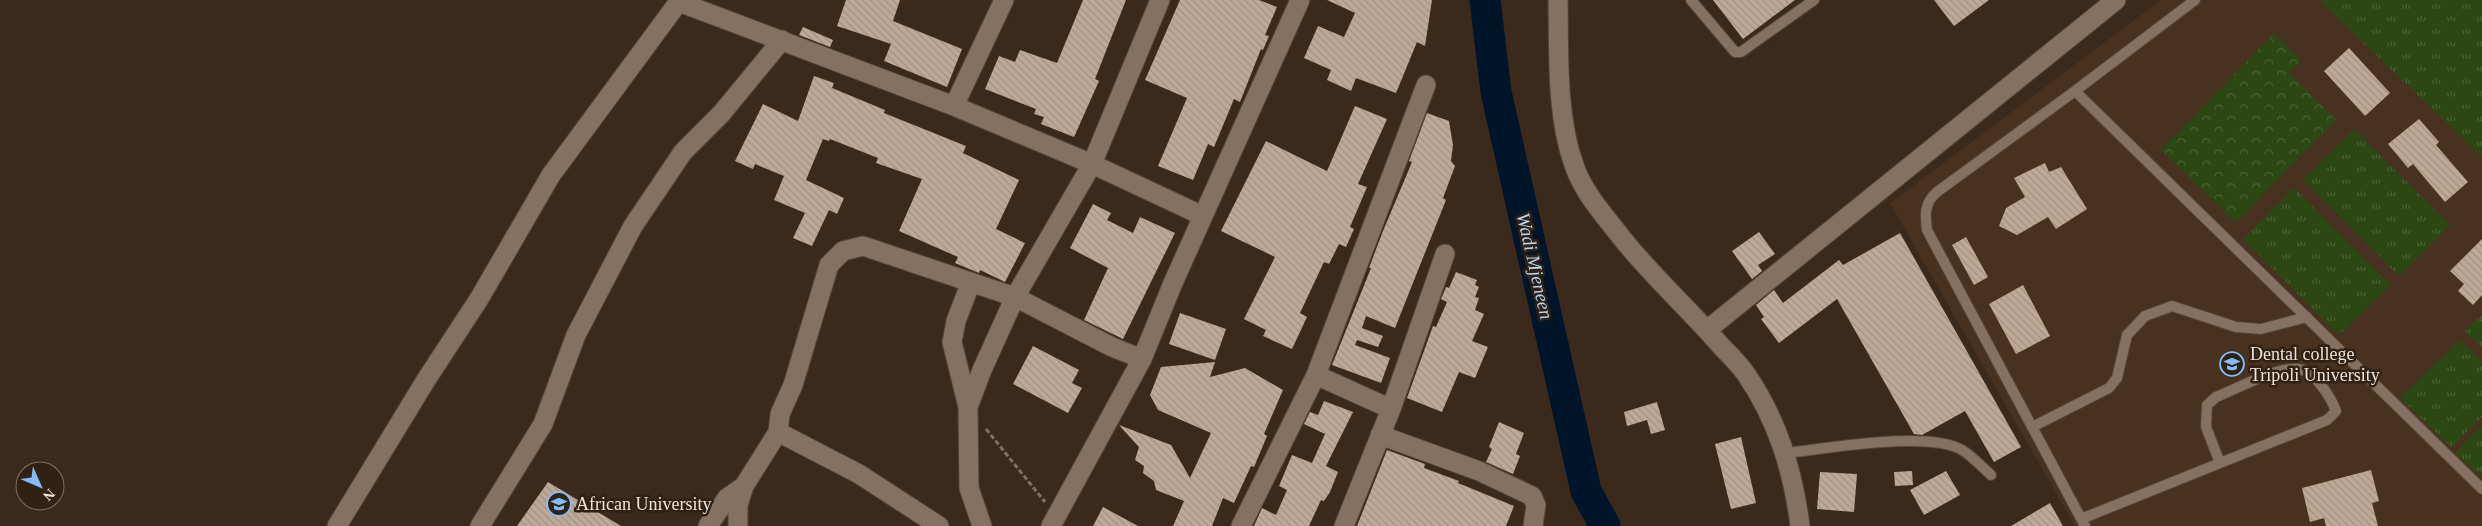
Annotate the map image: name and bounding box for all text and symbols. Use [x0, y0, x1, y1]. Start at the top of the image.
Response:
water label: Wadi Mjeneen [1513, 211, 1557, 321]
place label: Dental college Tripoli University [2250, 344, 2380, 385]
school or university icon: Dental college Tripoli University [2219, 351, 2245, 377]
north arrow [15, 461, 65, 511]
text: N [40, 486, 58, 504]
school or university icon: African University [546, 491, 572, 517]
place label: African University [576, 494, 711, 514]

